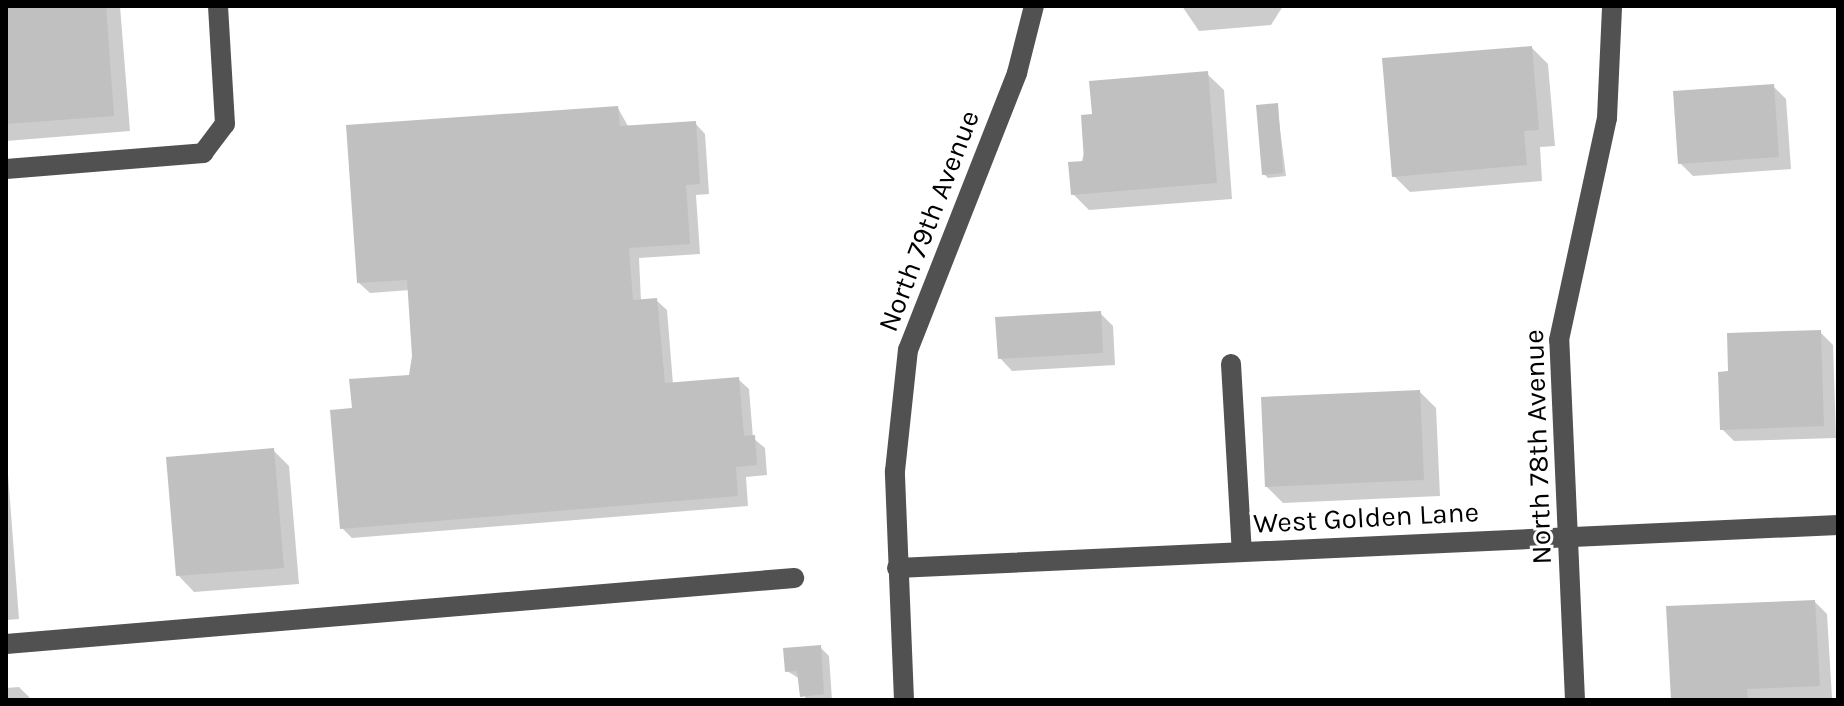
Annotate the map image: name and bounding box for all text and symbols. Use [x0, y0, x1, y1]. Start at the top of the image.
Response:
street label: North 79th Avenue [871, 106, 987, 336]
street label: North 78th Avenue [1517, 329, 1559, 565]
street label: West Golden Lane [1252, 495, 1480, 541]

